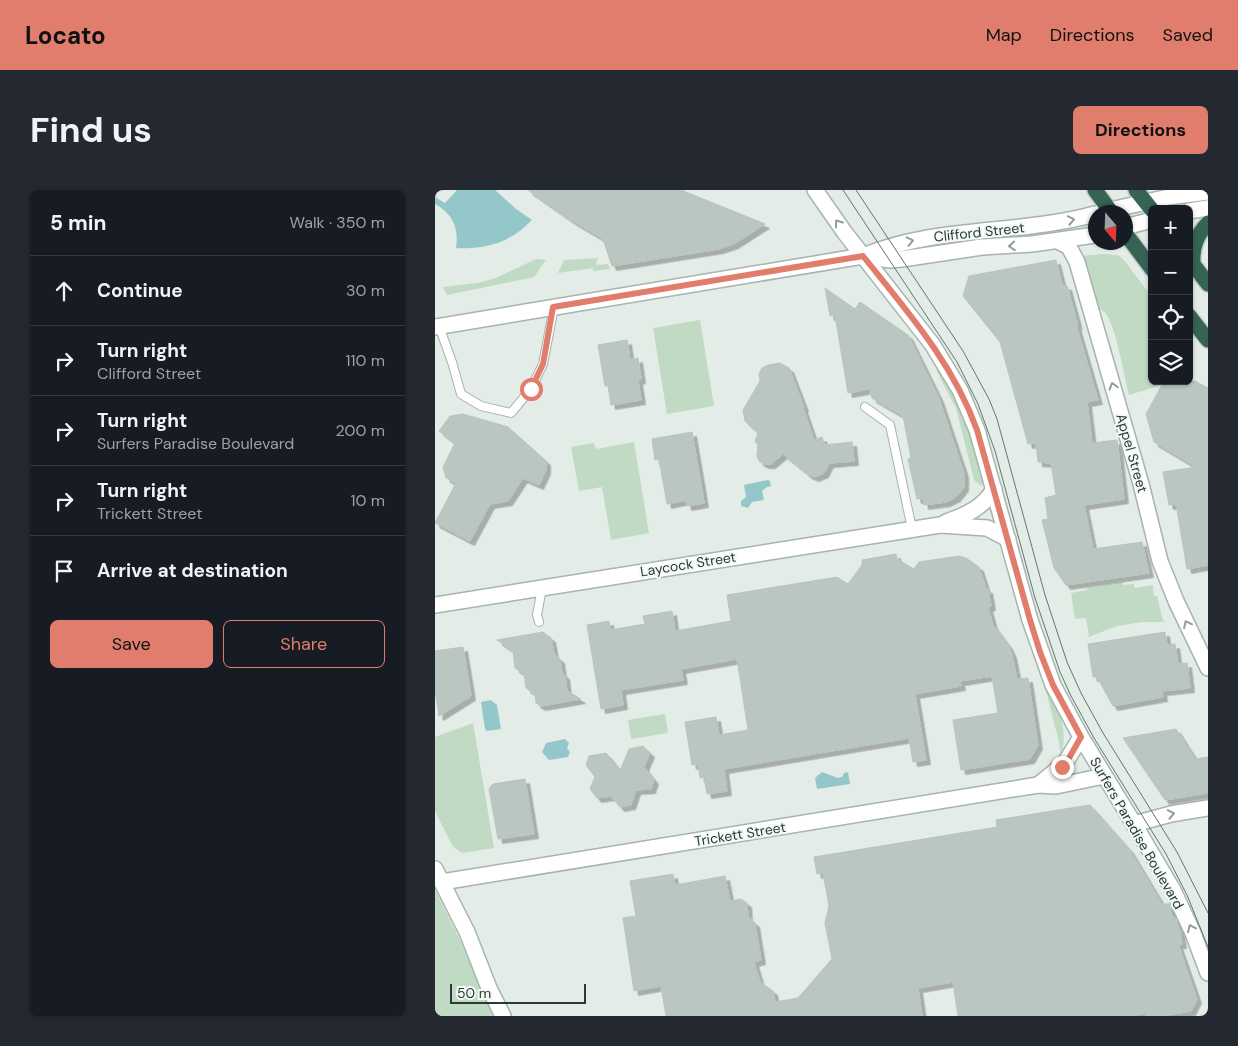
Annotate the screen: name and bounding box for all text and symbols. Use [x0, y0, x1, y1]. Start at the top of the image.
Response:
text: Locato [25, 20, 106, 51]
text: Map [986, 23, 1022, 47]
text: Directions [1050, 23, 1135, 47]
text: Saved [1163, 23, 1213, 47]
button: Directions [1073, 106, 1208, 154]
text: Find us [30, 107, 152, 153]
north arrow [1088, 205, 1133, 250]
map controls [1148, 205, 1193, 385]
button: + [1148, 205, 1193, 250]
text: 5 min [50, 209, 106, 237]
text: Walk · 350 m [290, 212, 385, 233]
one-way arrow [1066, 215, 1075, 225]
street label: Clifford Street [933, 218, 1025, 246]
one-way arrow [835, 220, 844, 229]
one-way arrow [905, 236, 914, 247]
one-way arrow [1008, 240, 1016, 251]
button: − [1148, 250, 1193, 295]
icon: ahead [50, 277, 78, 305]
text: Continue [97, 278, 183, 303]
text: 30 m [346, 280, 385, 301]
button: locate [1148, 295, 1193, 340]
text: Turn right [97, 338, 187, 363]
button: layers [1148, 340, 1193, 385]
icon: right [50, 347, 78, 375]
text: 110 m [346, 350, 385, 371]
text: Clifford Street [97, 363, 201, 384]
route start [520, 378, 543, 401]
one-way arrow [1108, 382, 1118, 390]
text: Turn right [97, 408, 187, 433]
street label: Appel Street [1112, 411, 1152, 495]
icon: right [50, 417, 78, 445]
text: 200 m [336, 420, 385, 441]
text: Surfers Paradise Boulevard [97, 433, 294, 454]
text: Turn right [97, 478, 187, 503]
icon: right [50, 487, 78, 515]
text: 10 m [351, 490, 385, 511]
text: Trickett Street [97, 503, 202, 524]
street label: Laycock Street [639, 548, 737, 580]
icon: arrive [50, 557, 78, 585]
text: Arrive at destination [97, 558, 288, 583]
button: Save [50, 620, 213, 668]
button: Share [223, 620, 385, 668]
one-way arrow [1183, 620, 1193, 629]
street label: Surfers Paradise Boulevard [1086, 754, 1188, 912]
route end [1051, 756, 1074, 779]
one-way arrow [1166, 810, 1175, 820]
street label: Trickett Street [693, 818, 787, 850]
one-way arrow [1186, 924, 1197, 933]
scale bar [450, 981, 586, 1004]
text: 50 m [457, 984, 491, 1002]

